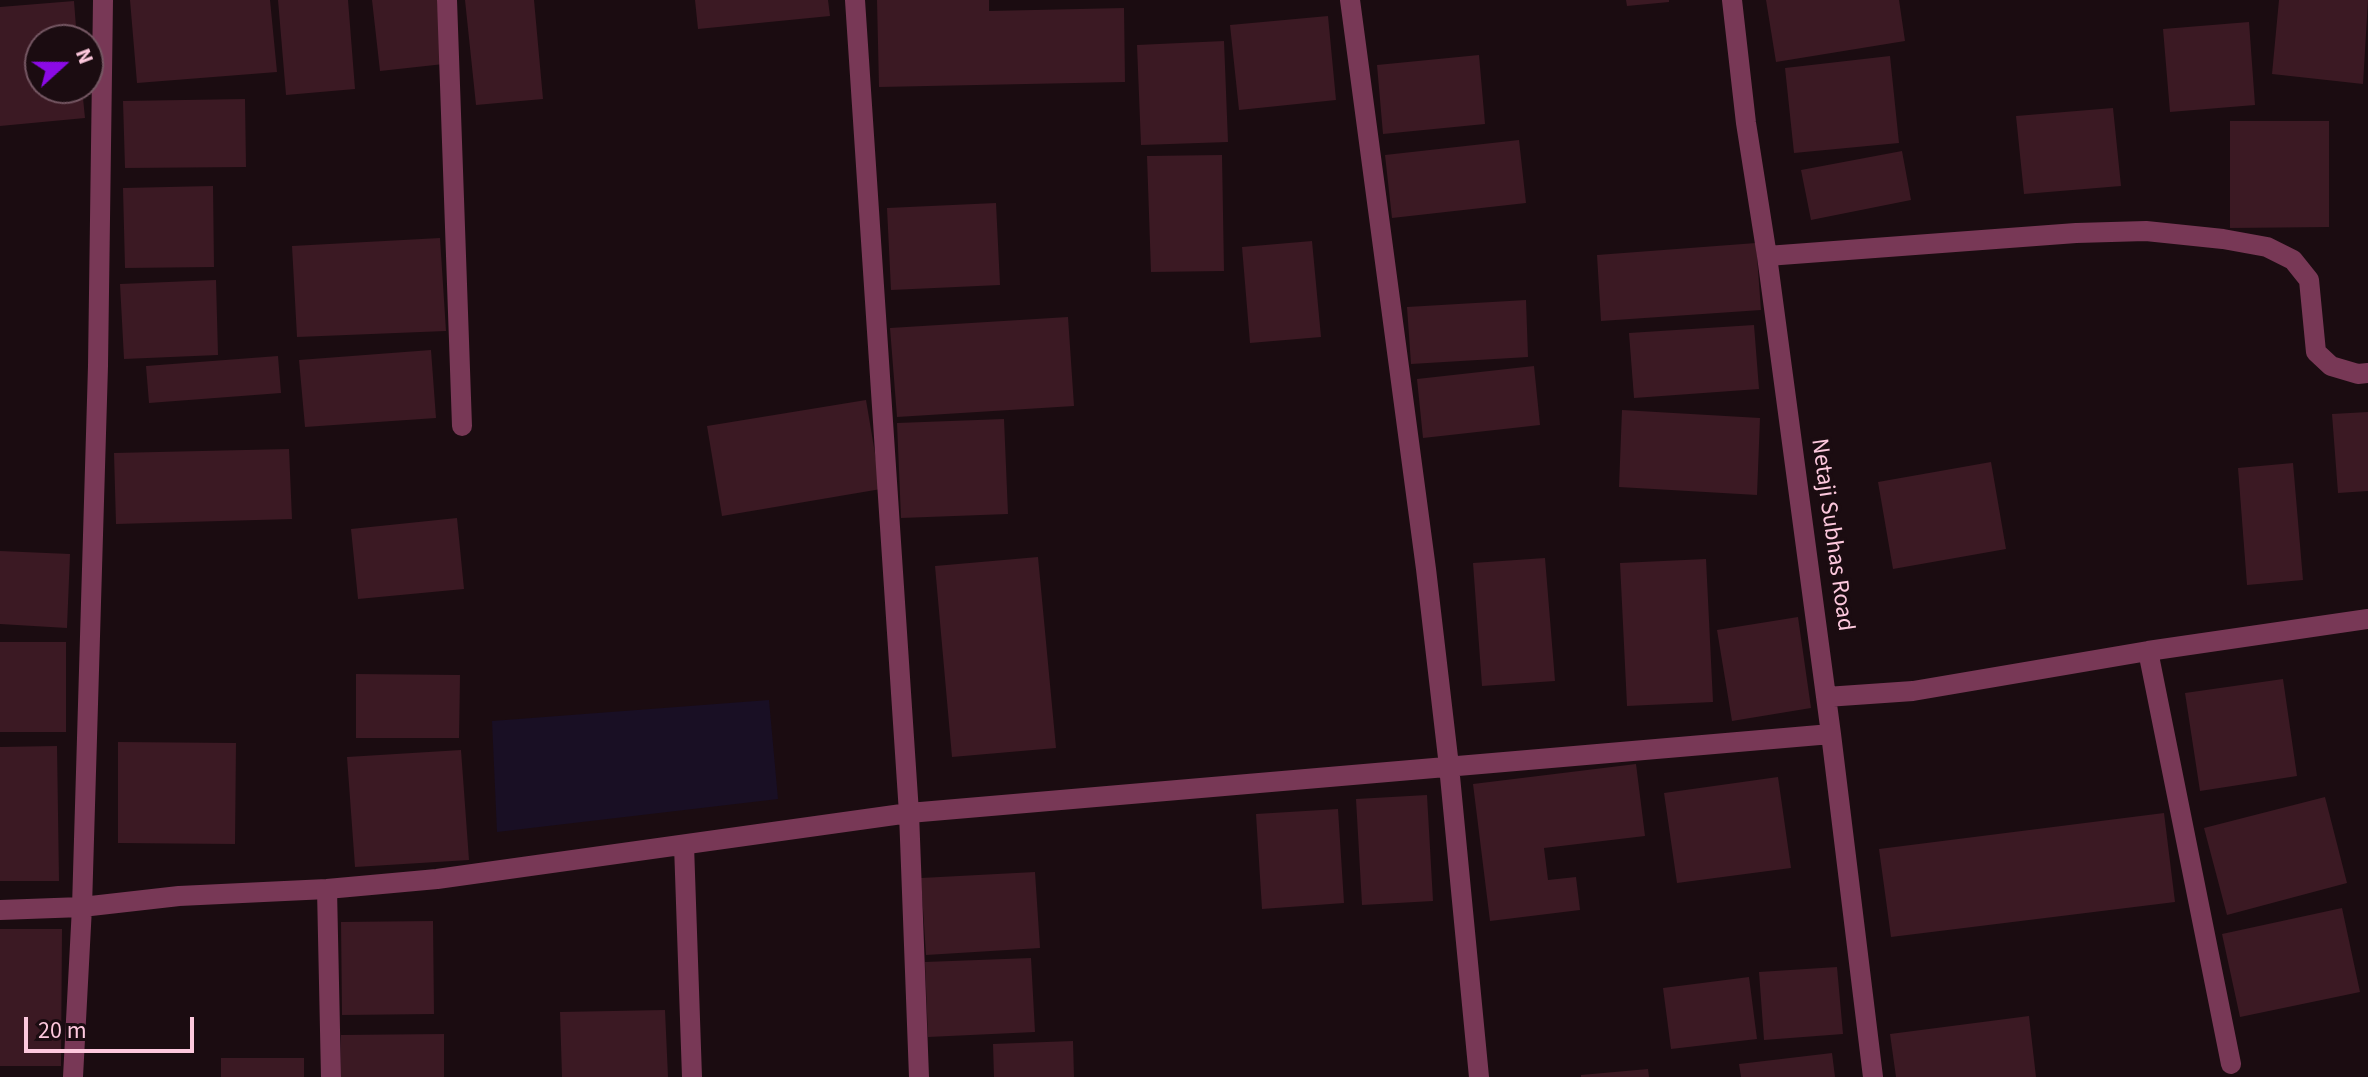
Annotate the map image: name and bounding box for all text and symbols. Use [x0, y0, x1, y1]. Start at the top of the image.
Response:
north arrow [24, 24, 104, 104]
text: N [67, 44, 102, 69]
street label: Netaji Subhas Road [1803, 437, 1859, 633]
scale bar [28, 1001, 198, 1051]
text: 20 m [38, 1013, 87, 1048]

